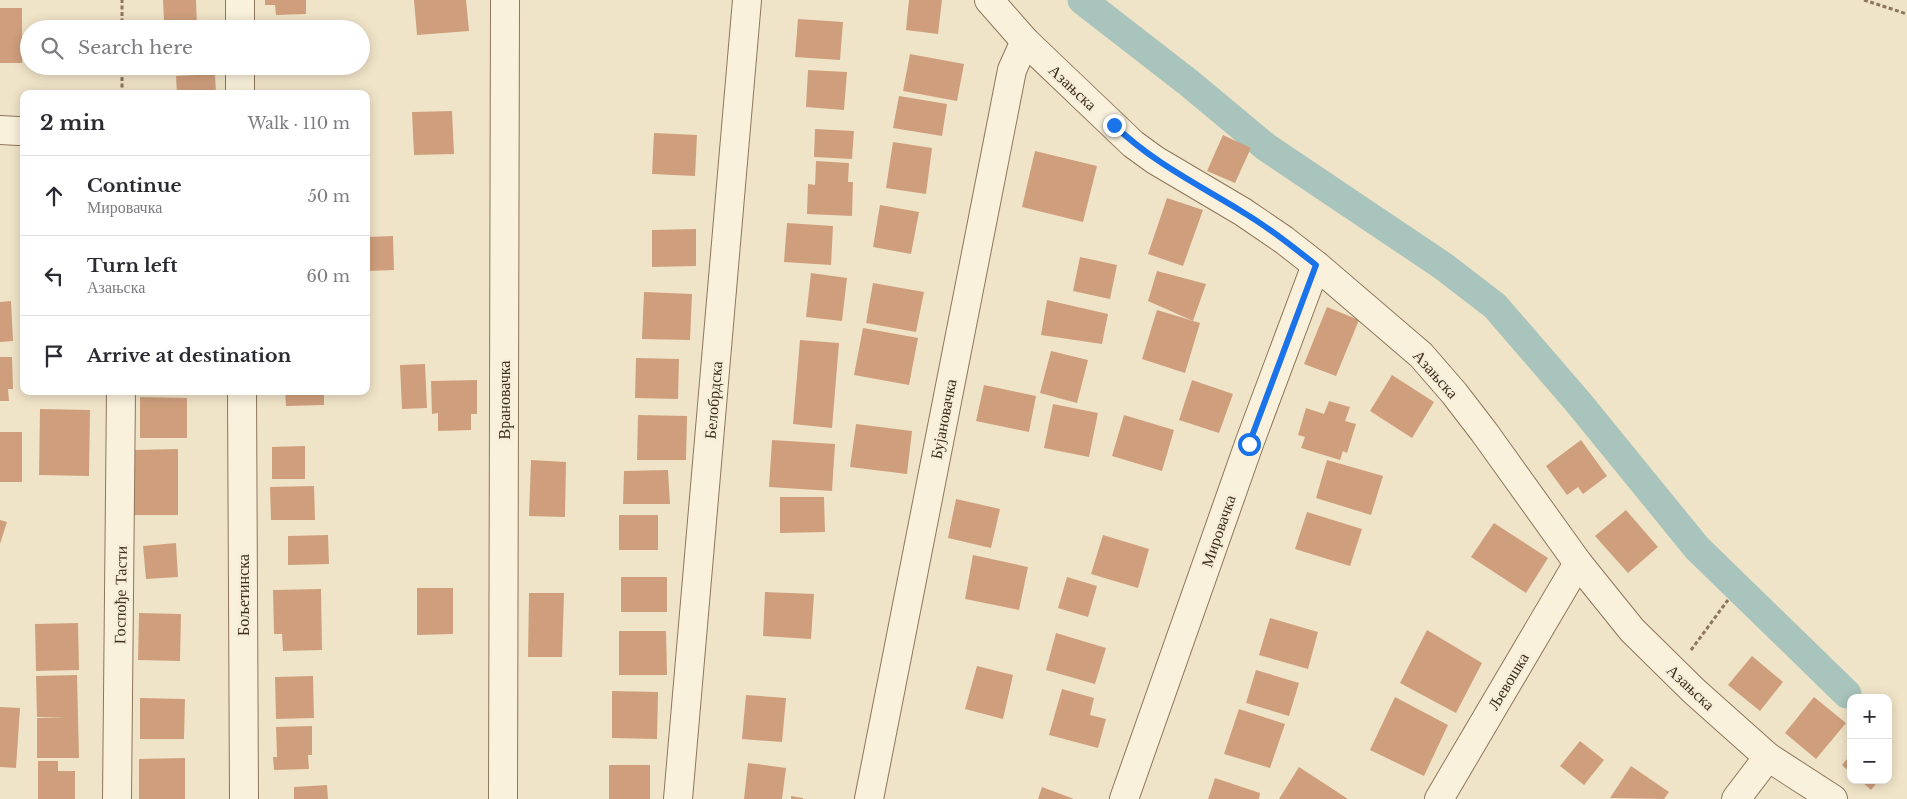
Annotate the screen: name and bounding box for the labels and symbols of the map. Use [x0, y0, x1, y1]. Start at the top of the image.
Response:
street label: Азањска [1045, 60, 1101, 114]
route end [1103, 114, 1126, 137]
street label: Азањска [1409, 346, 1463, 402]
street label: Белобрдска [700, 360, 726, 440]
street label: Врановачка [494, 361, 514, 439]
street label: Бујановачка [925, 377, 961, 461]
route start [1238, 433, 1261, 456]
street label: Мировачка [1196, 492, 1240, 570]
street label: Госпође Тасти [109, 545, 131, 644]
street label: Бољетинска [233, 554, 253, 636]
street label: Љевошка [1483, 649, 1533, 713]
street label: Азањска [1663, 660, 1719, 714]

